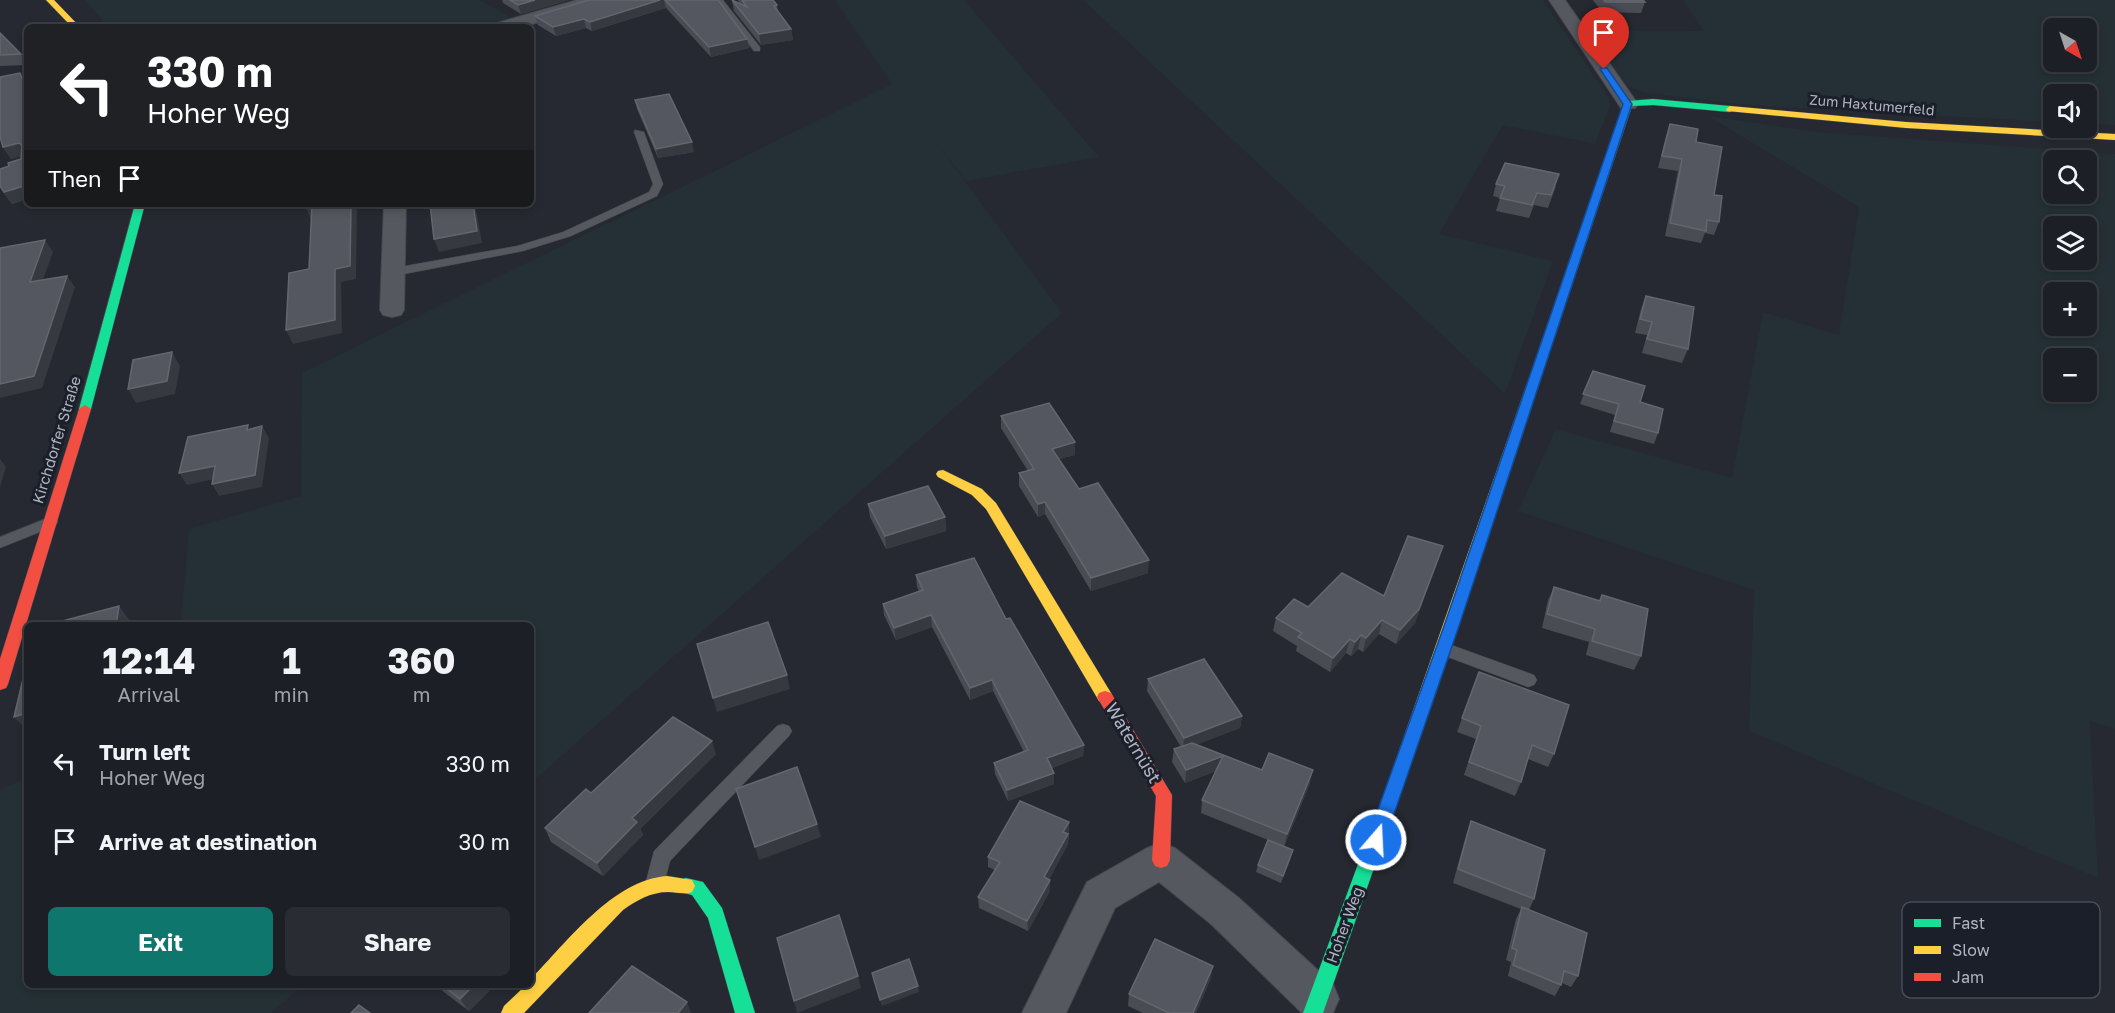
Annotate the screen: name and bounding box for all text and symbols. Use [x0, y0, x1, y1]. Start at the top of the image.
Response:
pin [1578, 7, 1629, 69]
icon: arrive [1587, 16, 1620, 49]
north arrow [2043, 18, 2097, 72]
map controls [2043, 18, 2097, 402]
text: 330 m [147, 46, 273, 96]
icon: left [48, 48, 126, 126]
button: sound [2043, 84, 2097, 138]
street label: Zum Haxtumerfeld [1809, 91, 1935, 118]
text: Hoher Weg [147, 97, 290, 129]
button: search [2043, 150, 2097, 204]
icon: arrive [113, 162, 146, 195]
text: Then [48, 165, 101, 192]
button: layers [2043, 216, 2097, 270]
button: + [2043, 282, 2097, 336]
button: − [2043, 348, 2097, 402]
street label: Kirchdorfer Straße [28, 374, 84, 506]
text: 12:14 [102, 639, 195, 682]
text: 1 [282, 639, 301, 682]
text: 360 [387, 639, 456, 682]
text: Arrival [118, 682, 180, 706]
text: min [274, 682, 309, 706]
text: m [413, 682, 430, 706]
street label: Waternüst [1101, 698, 1166, 787]
text: Turn left [99, 738, 190, 765]
icon: left [48, 747, 81, 780]
text: 330 m [446, 750, 510, 777]
text: Hoher Weg [99, 765, 205, 789]
position arrow [1344, 808, 1408, 872]
icon: arrive [48, 825, 81, 858]
text: Arrive at destination [99, 828, 317, 855]
text: 30 m [459, 828, 510, 855]
street label: Hoher Weg [1322, 884, 1366, 965]
legend [1902, 902, 2100, 998]
button: Exit [48, 907, 273, 976]
button: Share [285, 907, 510, 976]
text: Fast [1952, 913, 1985, 933]
text: Slow [1952, 940, 1990, 960]
text: Jam [1952, 967, 1984, 987]

